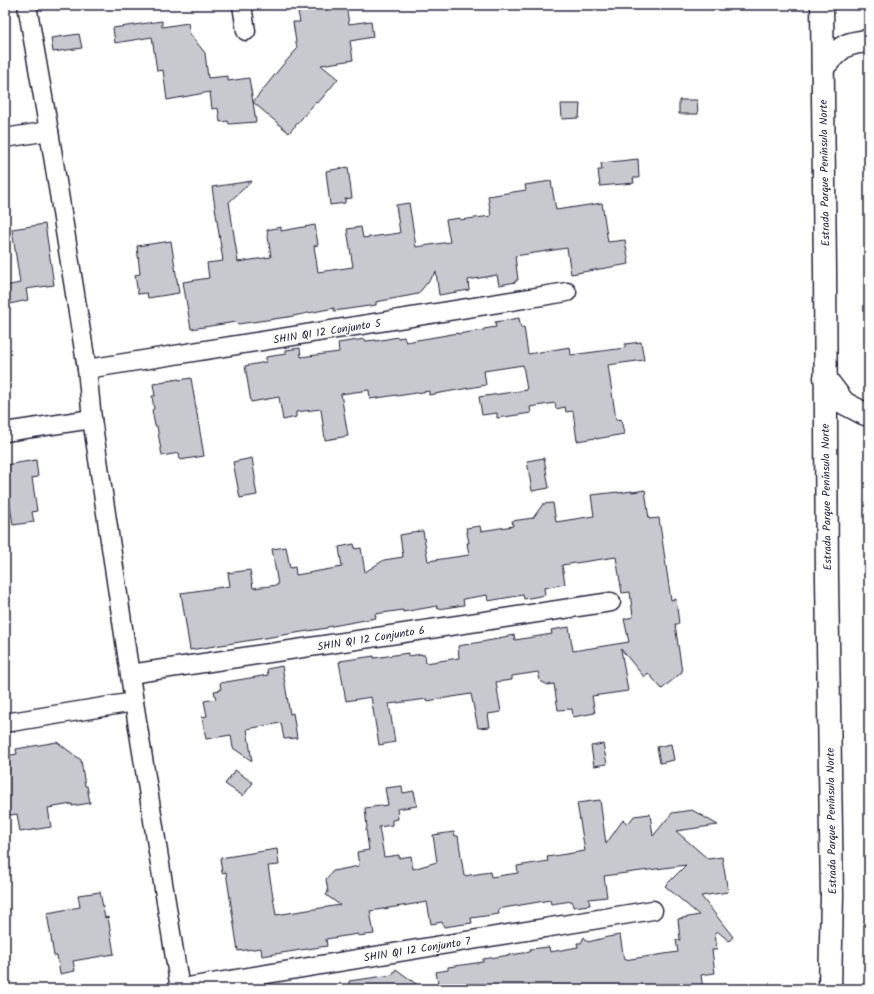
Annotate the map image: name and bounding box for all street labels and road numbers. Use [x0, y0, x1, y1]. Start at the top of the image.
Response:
street label: Estrada Parque Península Norte [815, 99, 835, 246]
street label: SHIN QI 12 Conjunto 5 [272, 314, 383, 349]
street label: Estrada Parque Península Norte [817, 423, 837, 570]
street label: SHIN QI 12 Conjunto 6 [316, 622, 426, 656]
street label: Estrada Parque Península Norte [822, 747, 842, 894]
street label: SHIN QI 12 Conjunto 7 [363, 933, 473, 967]

